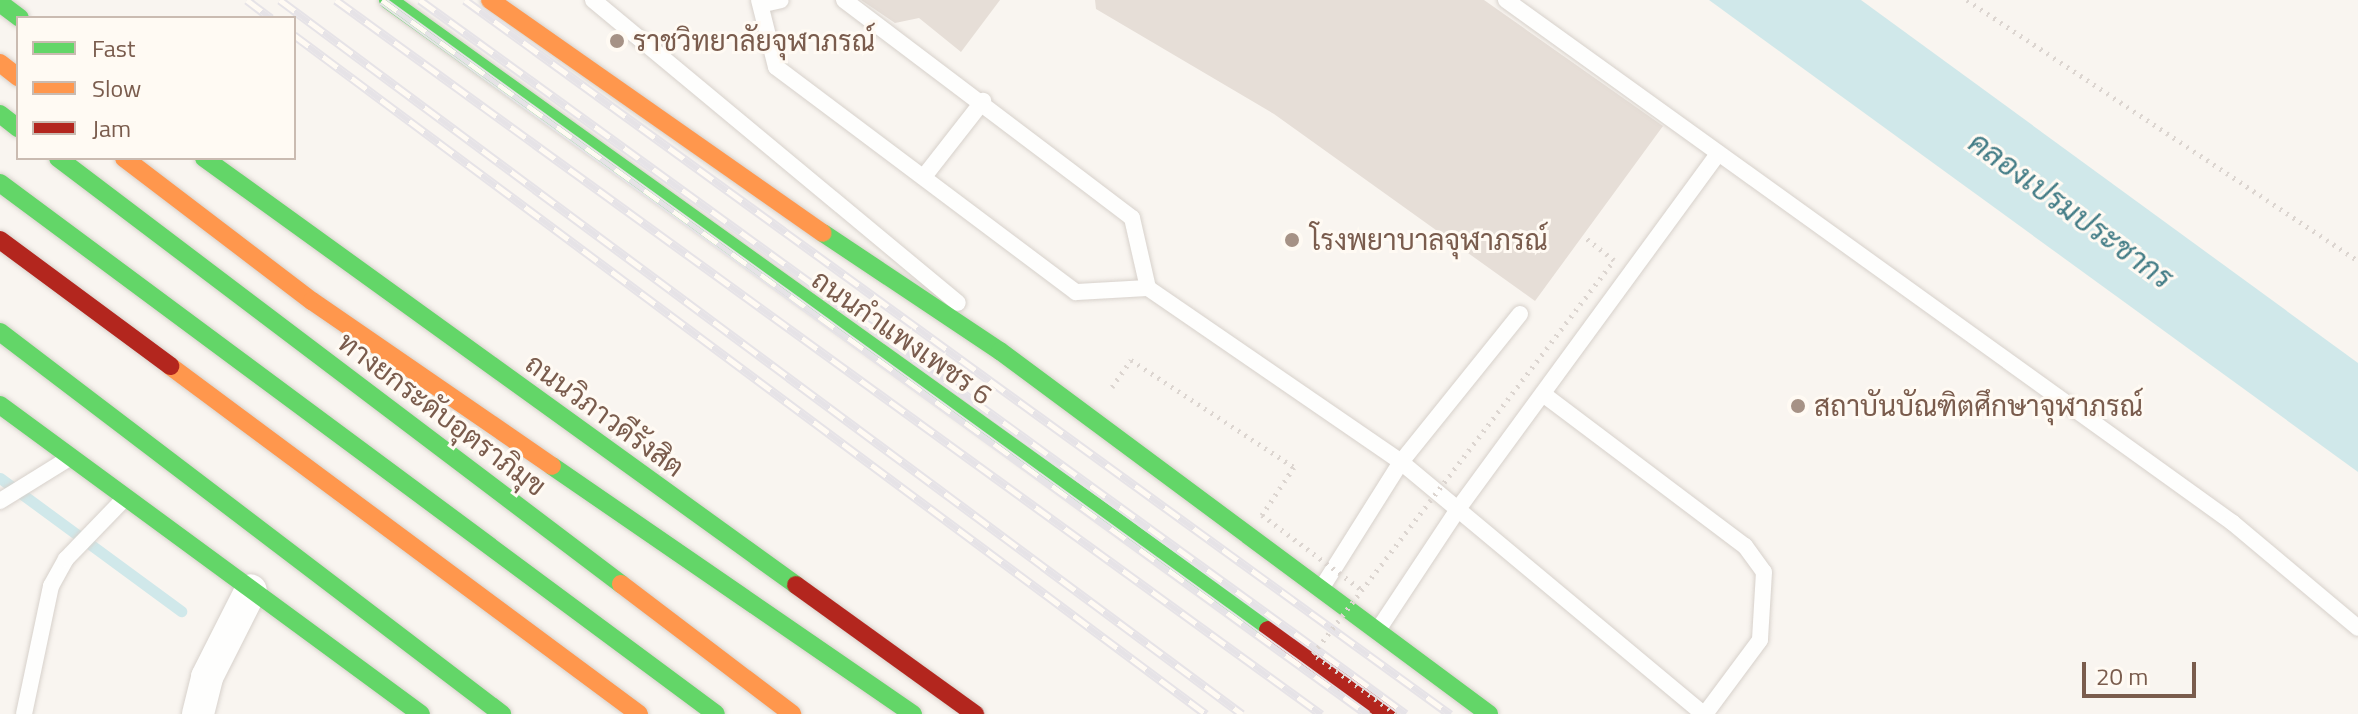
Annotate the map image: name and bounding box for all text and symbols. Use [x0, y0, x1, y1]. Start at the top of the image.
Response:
legend [16, 16, 296, 160]
place label: ราชวิทยาลัยจุฬาภรณ์ [633, 24, 875, 58]
text: Fast [92, 30, 135, 66]
marker: ราชวิทยาลัยจุฬาภรณ์ [608, 32, 626, 50]
text: Slow [92, 70, 141, 106]
text: Jam [92, 110, 131, 146]
water label: คลองเปรมประชากร [1962, 124, 2180, 296]
place label: โรงพยาบาลจุฬาภรณ์ [1310, 223, 1548, 257]
marker: โรงพยาบาลจุฬาภรณ์ [1281, 229, 1303, 251]
street label: ถนนกำแพงเพชร 6 [806, 262, 998, 412]
street label: ทางยกระดับอุตราภิมุข [331, 325, 553, 503]
street label: ถนนวิภาวดีรังสิต [519, 346, 691, 484]
place label: สถาบันบัณฑิตศึกษาจุฬาภรณ์ [1814, 389, 2143, 423]
marker: สถาบันบัณฑิตศึกษาจุฬาภรณ์ [1789, 397, 1807, 415]
scale bar [2086, 646, 2200, 696]
text: 20 m [2096, 658, 2148, 694]

